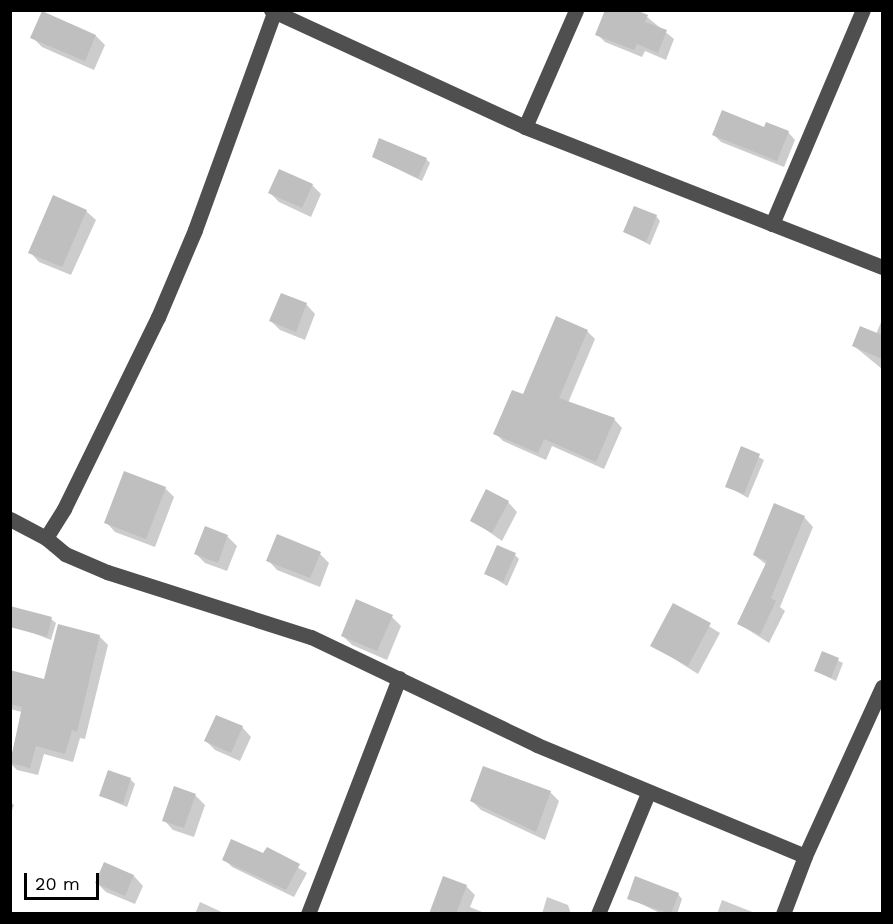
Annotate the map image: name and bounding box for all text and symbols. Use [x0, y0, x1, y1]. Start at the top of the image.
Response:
scale bar [27, 861, 102, 899]
text: 20 m [35, 873, 80, 894]

